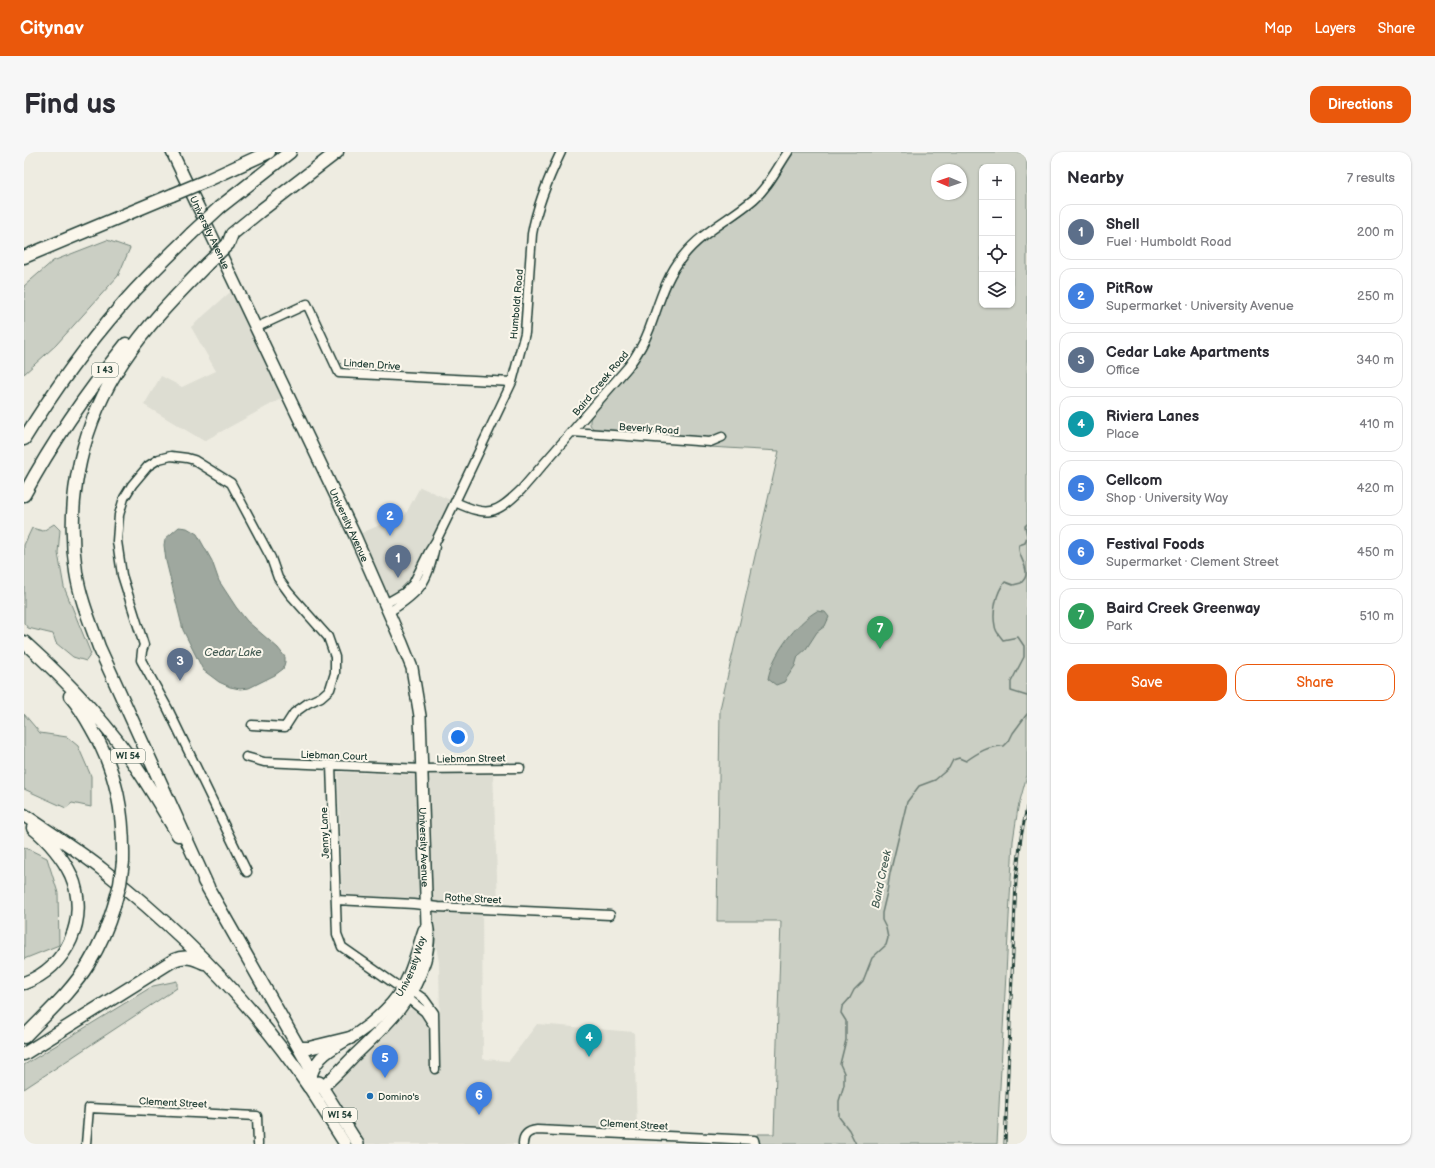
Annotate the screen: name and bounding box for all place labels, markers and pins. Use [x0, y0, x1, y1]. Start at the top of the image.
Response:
pin: 2 [377, 503, 403, 536]
pin: 1 [385, 545, 411, 578]
pin: 7 [867, 616, 893, 649]
pin: 3 [167, 648, 193, 681]
pin: 4 [576, 1024, 602, 1057]
pin: 5 [372, 1045, 398, 1078]
pin: 6 [466, 1082, 492, 1115]
marker: Domino's [365, 1091, 375, 1101]
place label: Domino's [378, 1091, 419, 1103]

